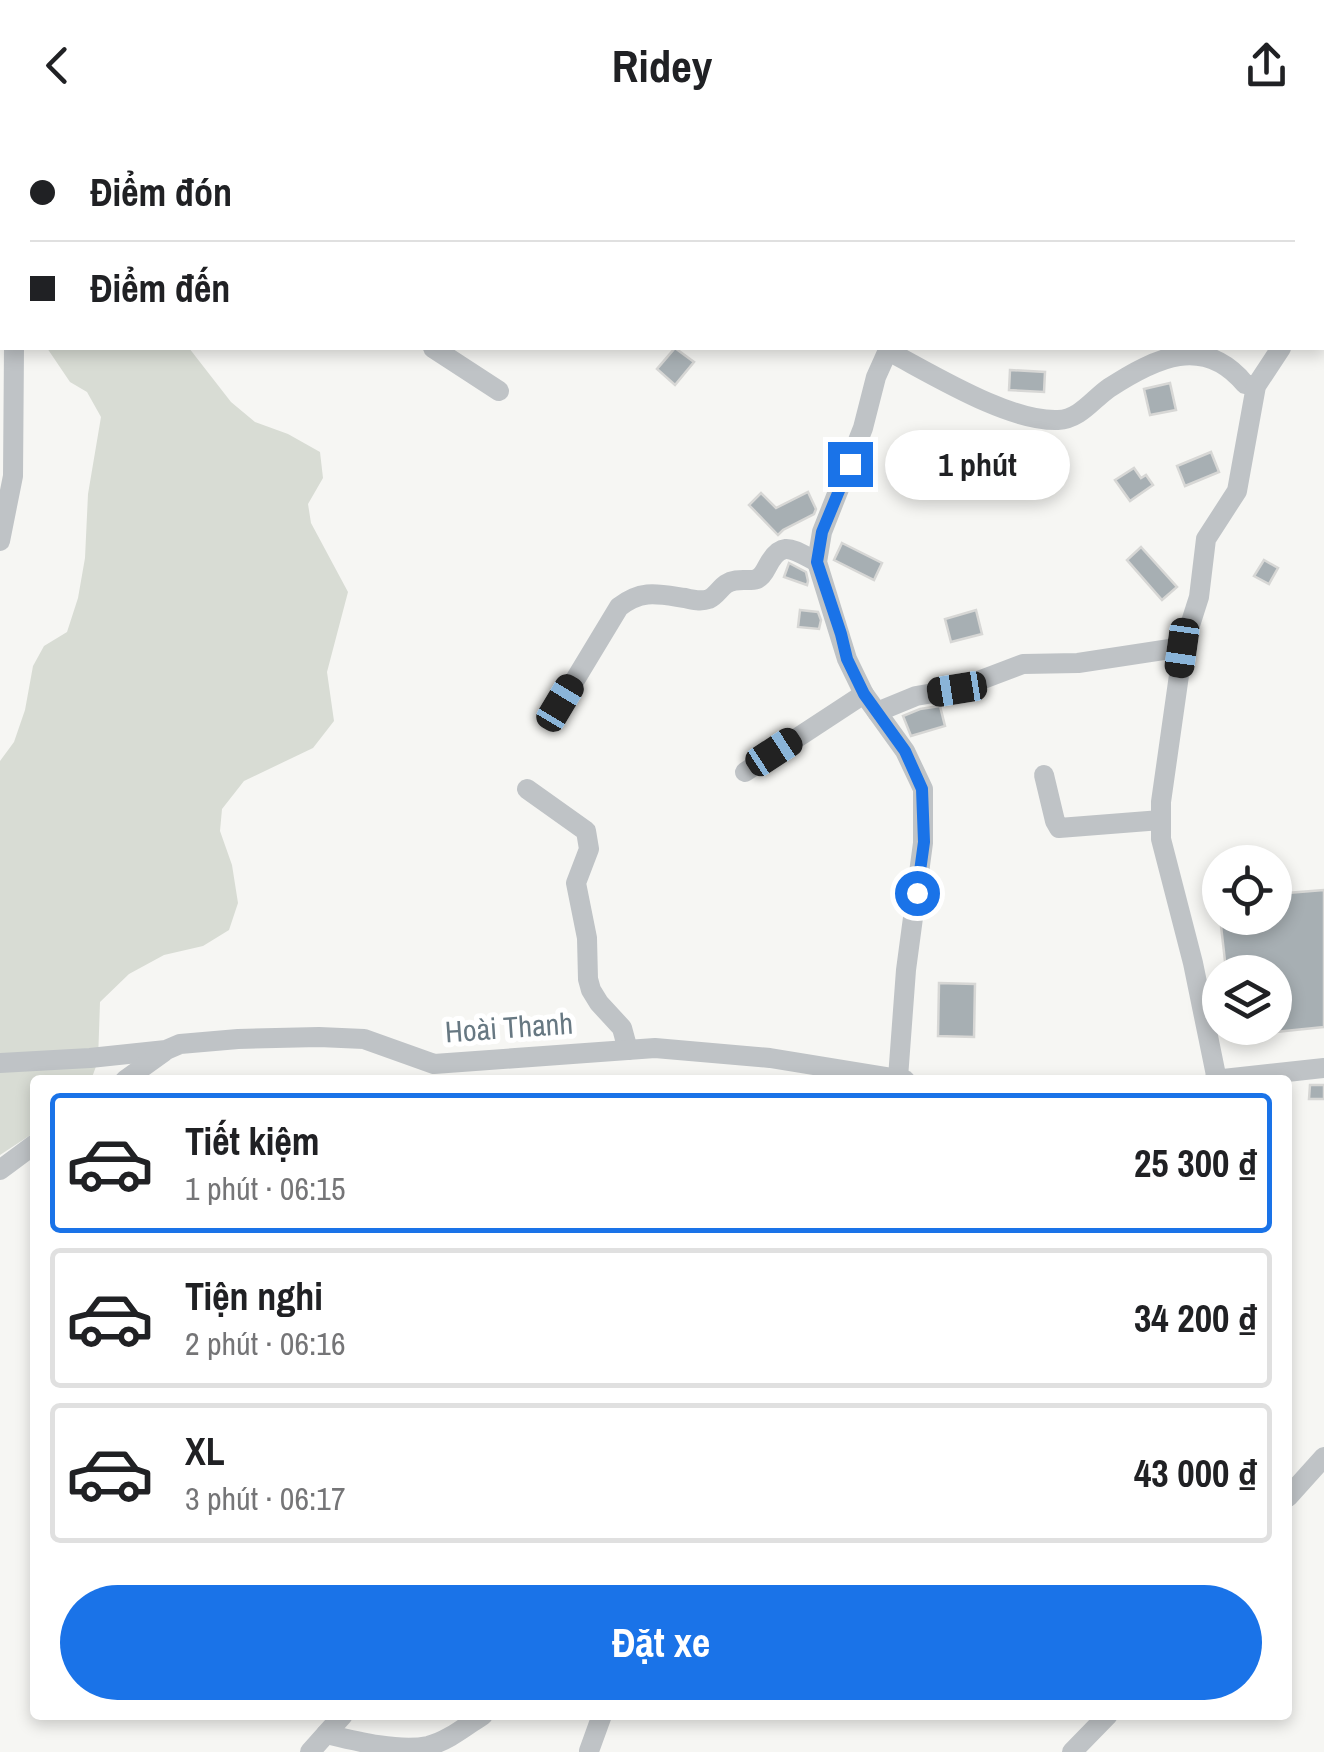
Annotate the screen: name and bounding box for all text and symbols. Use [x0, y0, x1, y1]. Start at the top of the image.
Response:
text: Ridey [612, 35, 712, 96]
icon: back [30, 38, 85, 93]
icon: share [1239, 38, 1294, 93]
text: Điểm đón [90, 167, 232, 218]
text: Điểm đến [90, 263, 230, 314]
callout: 1 phút [885, 429, 1070, 499]
route end [828, 442, 873, 487]
text: 1 phút [938, 443, 1017, 486]
car [1163, 616, 1201, 680]
car [925, 669, 989, 709]
car [532, 670, 588, 736]
car [741, 723, 807, 781]
map controls [1202, 845, 1292, 1045]
button: locate [1202, 845, 1292, 935]
route start [895, 871, 940, 916]
button: layers [1202, 955, 1292, 1045]
street label: Hoài Thanh [444, 1003, 574, 1051]
text: Tiết kiệm [185, 1116, 320, 1167]
icon: car [65, 1118, 155, 1208]
text: 25 300 ₫ [1134, 1138, 1257, 1189]
text: 1 phút · 06:15 [185, 1167, 346, 1210]
text: Tiện nghi [185, 1271, 323, 1322]
icon: car [65, 1273, 155, 1363]
text: 34 200 ₫ [1134, 1293, 1257, 1344]
text: 2 phút · 06:16 [185, 1322, 346, 1365]
text: XL [185, 1426, 225, 1477]
icon: car [65, 1428, 155, 1518]
text: 43 000 ₫ [1134, 1448, 1257, 1499]
text: 3 phút · 06:17 [185, 1477, 346, 1520]
button: Đặt xe [60, 1585, 1262, 1700]

